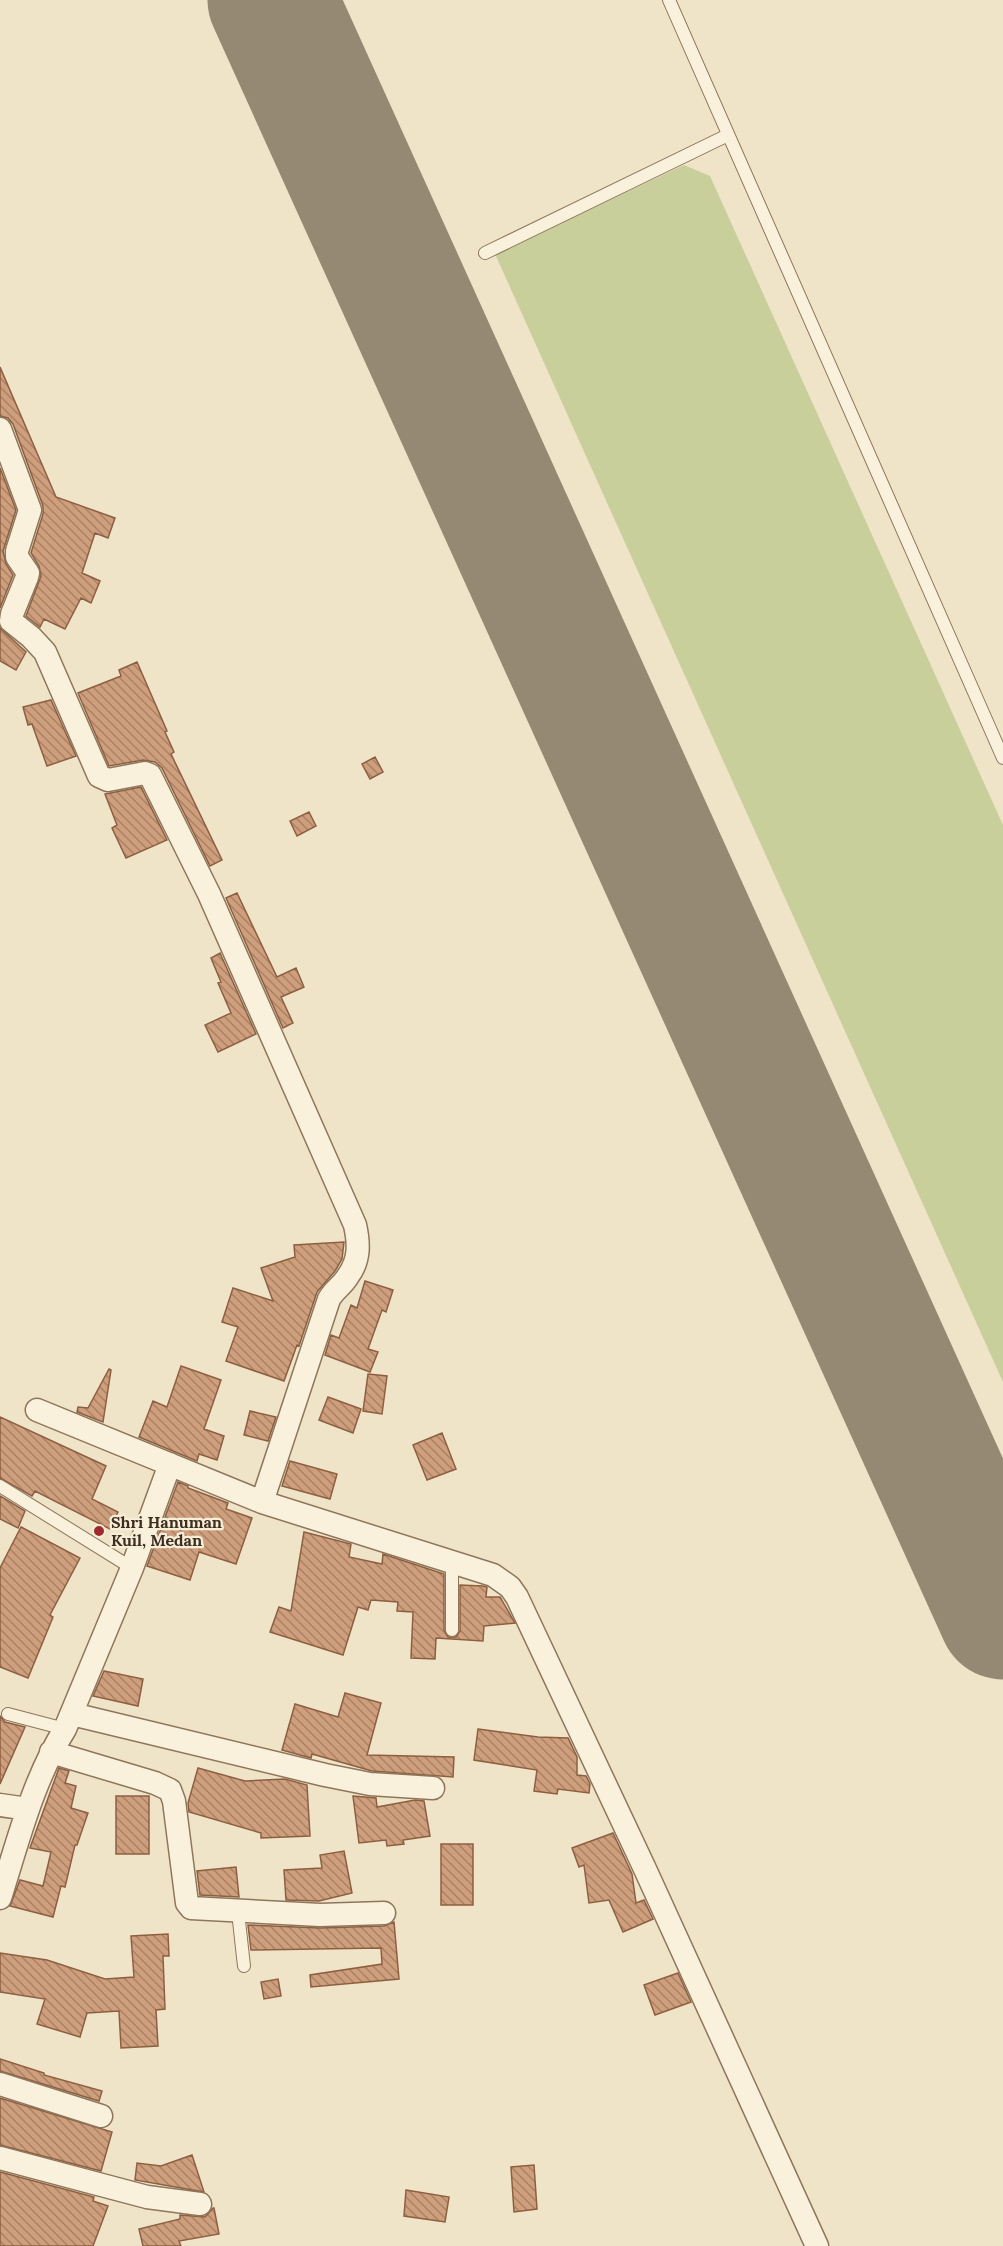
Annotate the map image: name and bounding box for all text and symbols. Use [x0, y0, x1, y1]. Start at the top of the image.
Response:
place label: Shri Hanuman Kuil, Medan [111, 1512, 222, 1550]
marker: Shri Hanuman Kuil, Medan [92, 1524, 106, 1538]

